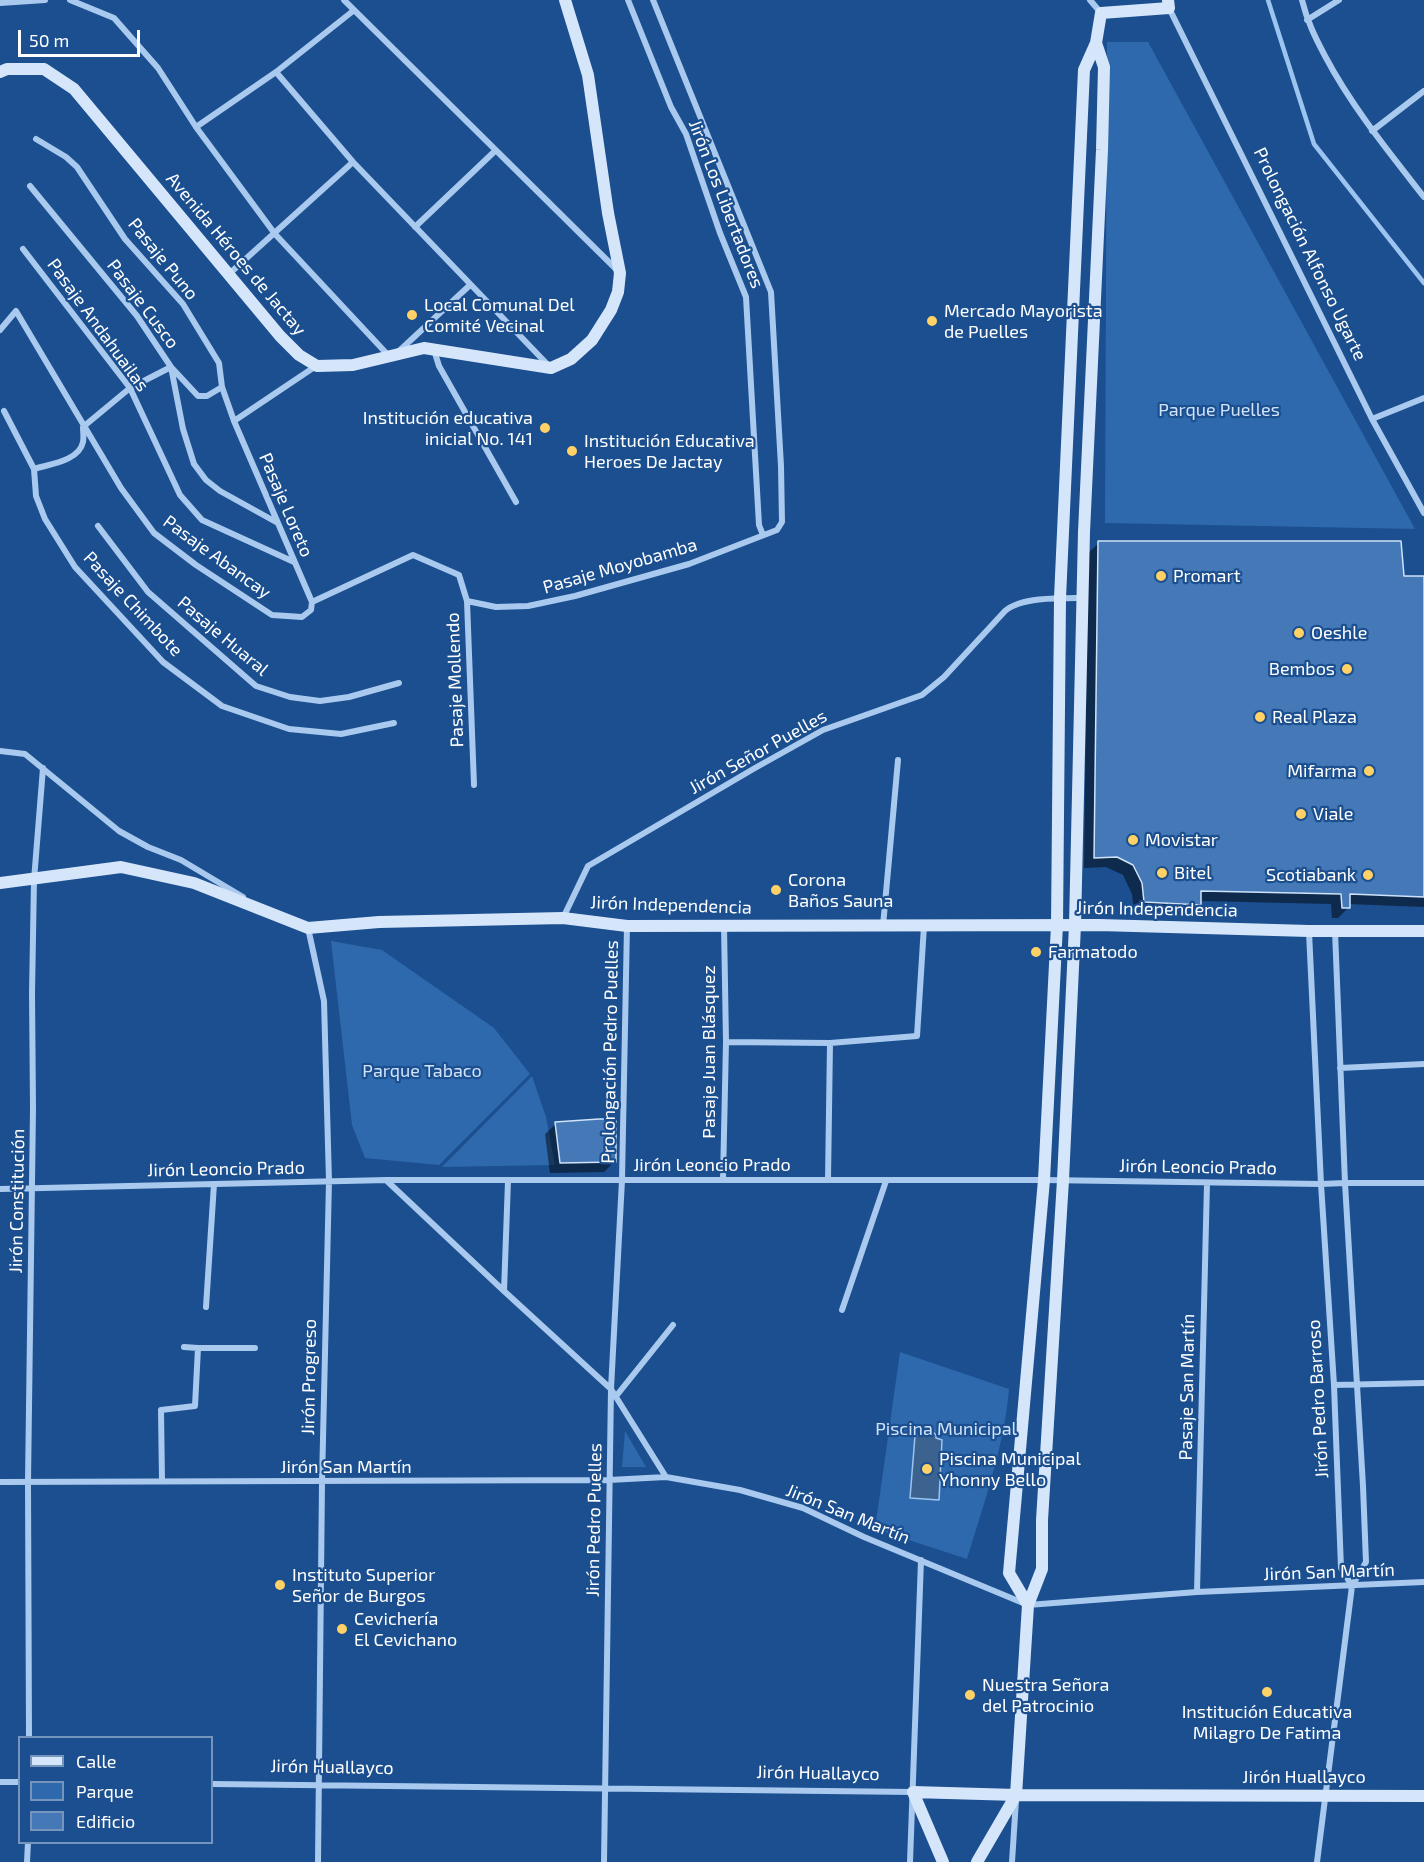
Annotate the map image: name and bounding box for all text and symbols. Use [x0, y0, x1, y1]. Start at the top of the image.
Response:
scale bar [21, 18, 142, 56]
text: 50 m [29, 29, 69, 51]
street label: Jirón Los Libertadores [684, 117, 768, 291]
street label: Prolongación Alfonso Ugarte [1249, 144, 1371, 364]
street label: Avenida Héroes de Jactay [162, 168, 310, 340]
street label: Pasaje Puno [123, 214, 203, 304]
street label: Pasaje Andahuailas [43, 254, 153, 396]
street label: Pasaje Cusco [102, 255, 184, 353]
place label: Local Comunal Del Comité Vecinal [424, 294, 575, 336]
place label: Mercado Mayorista de Puelles [944, 300, 1103, 342]
marker: Local Comunal Del Comité Vecinal [405, 308, 419, 322]
marker: Mercado Mayorista de Puelles [925, 314, 939, 328]
park label: Parque Puelles [1158, 399, 1280, 421]
place label: Institución educativa inicial No. 141 [363, 407, 533, 450]
marker: Institución educativa inicial No. 141 [538, 421, 552, 435]
place label: Institución Educativa Heroes De Jactay [584, 430, 755, 472]
marker: Institución Educativa Heroes De Jactay [565, 444, 579, 458]
street label: Pasaje Loreto [254, 450, 318, 560]
street label: Pasaje Abancay [159, 511, 275, 603]
street label: Pasaje Moyobamba [540, 534, 700, 598]
street label: Pasaje Chimbote [79, 547, 187, 661]
place label: Promart [1173, 565, 1241, 587]
marker: Promart [1154, 569, 1168, 583]
street label: Pasaje Huaral [173, 592, 273, 680]
street label: Pasaje Mollendo [442, 612, 468, 748]
place label: Oeshle [1311, 622, 1367, 644]
marker: Oeshle [1292, 626, 1306, 640]
place label: Bembos [1269, 658, 1335, 680]
marker: Bembos [1340, 662, 1354, 676]
street label: Jirón Señor Puelles [685, 705, 831, 799]
place label: Real Plaza [1272, 706, 1357, 728]
marker: Real Plaza [1253, 710, 1267, 724]
place label: Mifarma [1287, 760, 1357, 782]
marker: Mifarma [1362, 764, 1376, 778]
place label: Viale [1313, 803, 1353, 825]
marker: Viale [1294, 807, 1308, 821]
place label: Movistar [1145, 829, 1218, 851]
marker: Movistar [1126, 833, 1140, 847]
place label: Bitel [1174, 862, 1211, 884]
place label: Scotiabank [1266, 864, 1356, 886]
marker: Bitel [1155, 866, 1169, 880]
marker: Scotiabank [1361, 868, 1375, 882]
place label: Corona Baños Sauna [788, 869, 893, 912]
marker: Corona Baños Sauna [769, 883, 783, 897]
street label: Jirón Independencia [590, 891, 752, 919]
street label: Jirón Independencia [1076, 897, 1238, 921]
street label: Prolongación Pedro Puelles [597, 940, 623, 1164]
place label: Farmatodo [1048, 941, 1138, 963]
marker: Farmatodo [1029, 945, 1043, 959]
street label: Pasaje Juan Blásquez [698, 965, 720, 1139]
park label: Parque Tabaco [362, 1060, 482, 1082]
street label: Jirón Constitución [5, 1128, 29, 1274]
street label: Jirón Leoncio Prado [633, 1154, 791, 1176]
street label: Jirón Leoncio Prado [1119, 1155, 1277, 1179]
street label: Jirón Leoncio Prado [147, 1157, 305, 1181]
street label: Pasaje San Martín [1175, 1313, 1199, 1461]
street label: Jirón Progreso [297, 1319, 321, 1435]
street label: Jirón Pedro Barroso [1303, 1319, 1333, 1479]
park label: Piscina Municipal [875, 1418, 1017, 1440]
street label: Jirón Pedro Puelles [582, 1443, 606, 1597]
place label: Piscina Municipal Yhonny Bello [939, 1448, 1081, 1490]
street label: Jirón San Martín [280, 1456, 412, 1478]
marker: Piscina Municipal Yhonny Bello [920, 1462, 934, 1476]
street label: Jirón San Martín [783, 1479, 913, 1549]
street label: Jirón San Martín [1263, 1559, 1395, 1585]
place label: Instituto Superior Señor de Burgos [292, 1564, 435, 1606]
marker: Instituto Superior Señor de Burgos [273, 1578, 287, 1592]
place label: Cevichería El Cevichano [354, 1608, 457, 1650]
marker: Cevichería El Cevichano [335, 1622, 349, 1636]
place label: Nuestra Señora del Patrocinio [982, 1674, 1109, 1716]
marker: Institución Educativa Milagro De Fatima [1260, 1685, 1274, 1699]
marker: Nuestra Señora del Patrocinio [963, 1688, 977, 1702]
place label: Institución Educativa Milagro De Fatima [1182, 1701, 1352, 1744]
legend [18, 1736, 213, 1844]
text: Calle [76, 1750, 117, 1772]
street label: Jirón Huallayco [270, 1755, 394, 1779]
street label: Jirón Huallayco [756, 1761, 880, 1785]
street label: Jirón Huallayco [1242, 1766, 1366, 1788]
text: Parque [76, 1780, 134, 1802]
text: Edificio [76, 1810, 135, 1832]

